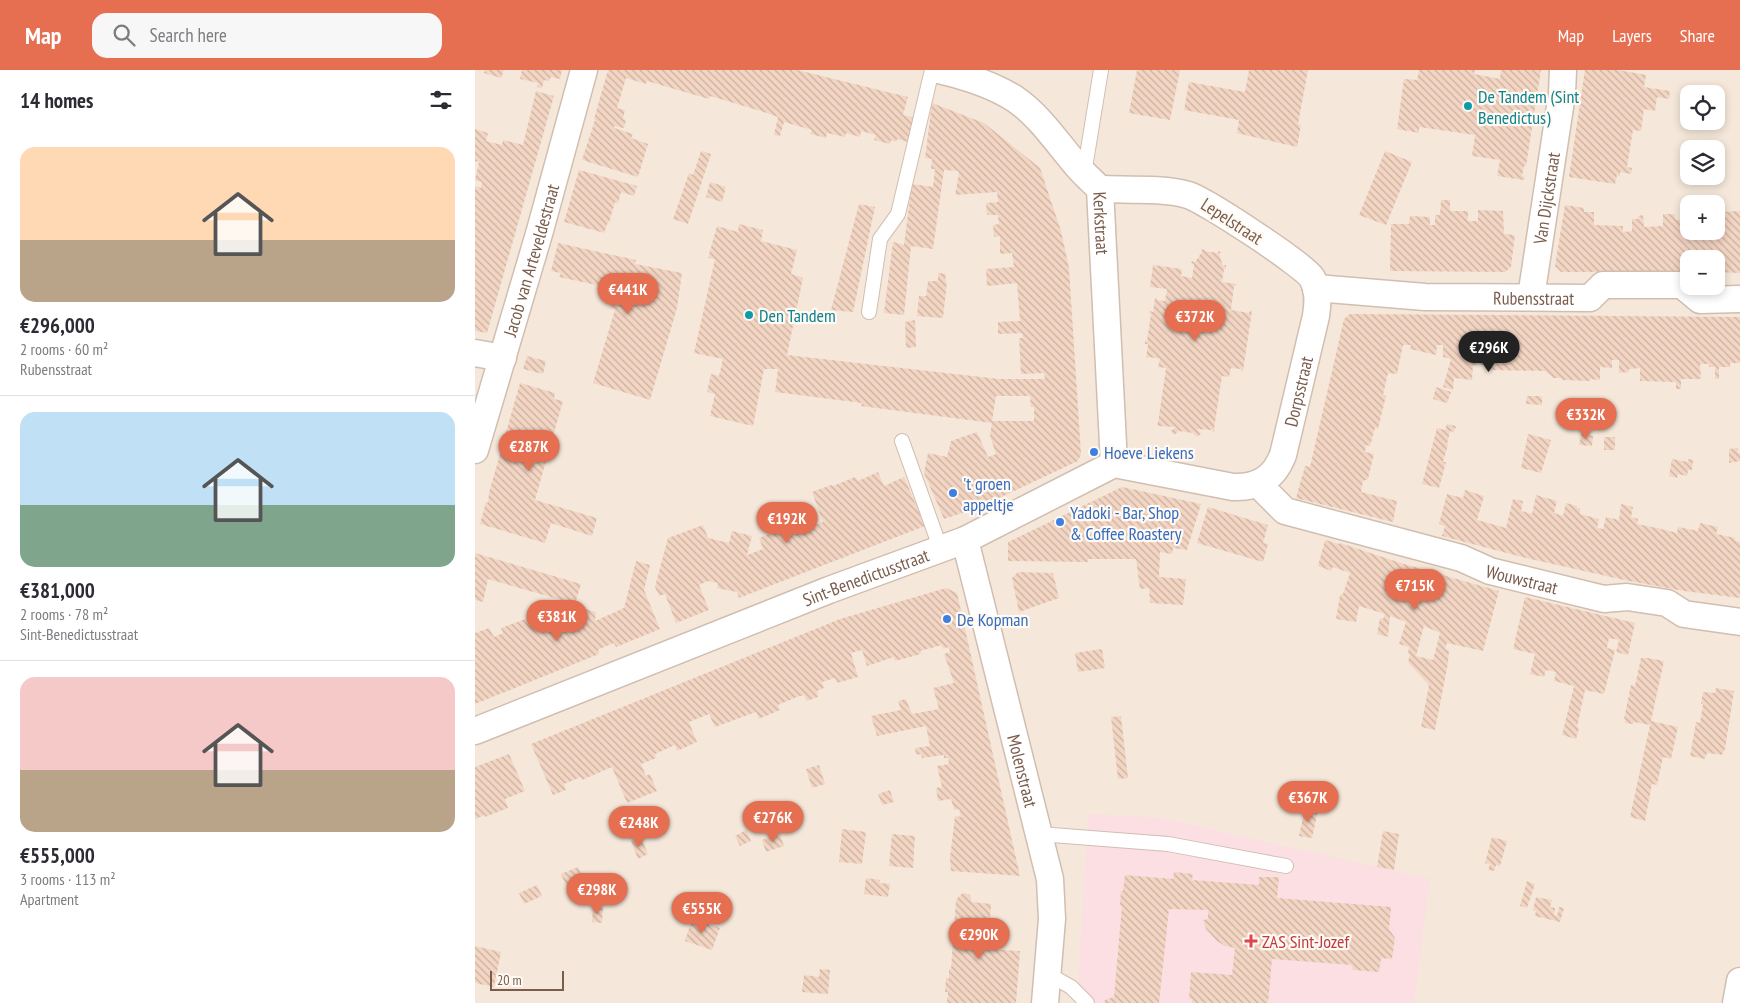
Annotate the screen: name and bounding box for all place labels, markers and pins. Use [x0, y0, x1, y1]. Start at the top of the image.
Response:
place label: De Tandem (Sint Benedictus) [1478, 85, 1579, 129]
marker: De Tandem (Sint Benedictus) [1462, 100, 1474, 112]
pin: €441K [593, 272, 663, 315]
pin: €372K [1160, 300, 1230, 342]
place label: Den Tandem [759, 304, 836, 327]
marker: Den Tandem [743, 309, 755, 321]
pin: €296K [1454, 330, 1524, 373]
pin: €332K [1551, 398, 1621, 440]
pin: €287K [494, 430, 564, 472]
place label: Hoeve Liekens [1104, 441, 1194, 464]
marker: Hoeve Liekens [1088, 446, 1100, 458]
place label: 't groen appeltje [963, 472, 1014, 516]
marker: 't groen appeltje [947, 487, 959, 499]
place label: Yadoki - Bar, Shop & Coffee Roastery [1070, 501, 1182, 545]
pin: €192K [752, 502, 822, 544]
marker: Yadoki - Bar, Shop & Coffee Roastery [1054, 516, 1066, 528]
pin: €715K [1380, 568, 1450, 611]
pin: €381K [522, 600, 592, 642]
place label: De Kopman [957, 608, 1028, 631]
marker: De Kopman [941, 613, 953, 625]
pin: €367K [1273, 780, 1343, 823]
pin: €276K [738, 800, 808, 843]
pin: €248K [604, 806, 674, 848]
pin: €298K [562, 872, 632, 915]
pin: €555K [667, 892, 737, 934]
pin: €290K [944, 918, 1014, 960]
place label: ZAS Sint-Jozef [1262, 930, 1351, 953]
marker: ZAS Sint-Jozef [1244, 934, 1258, 948]

